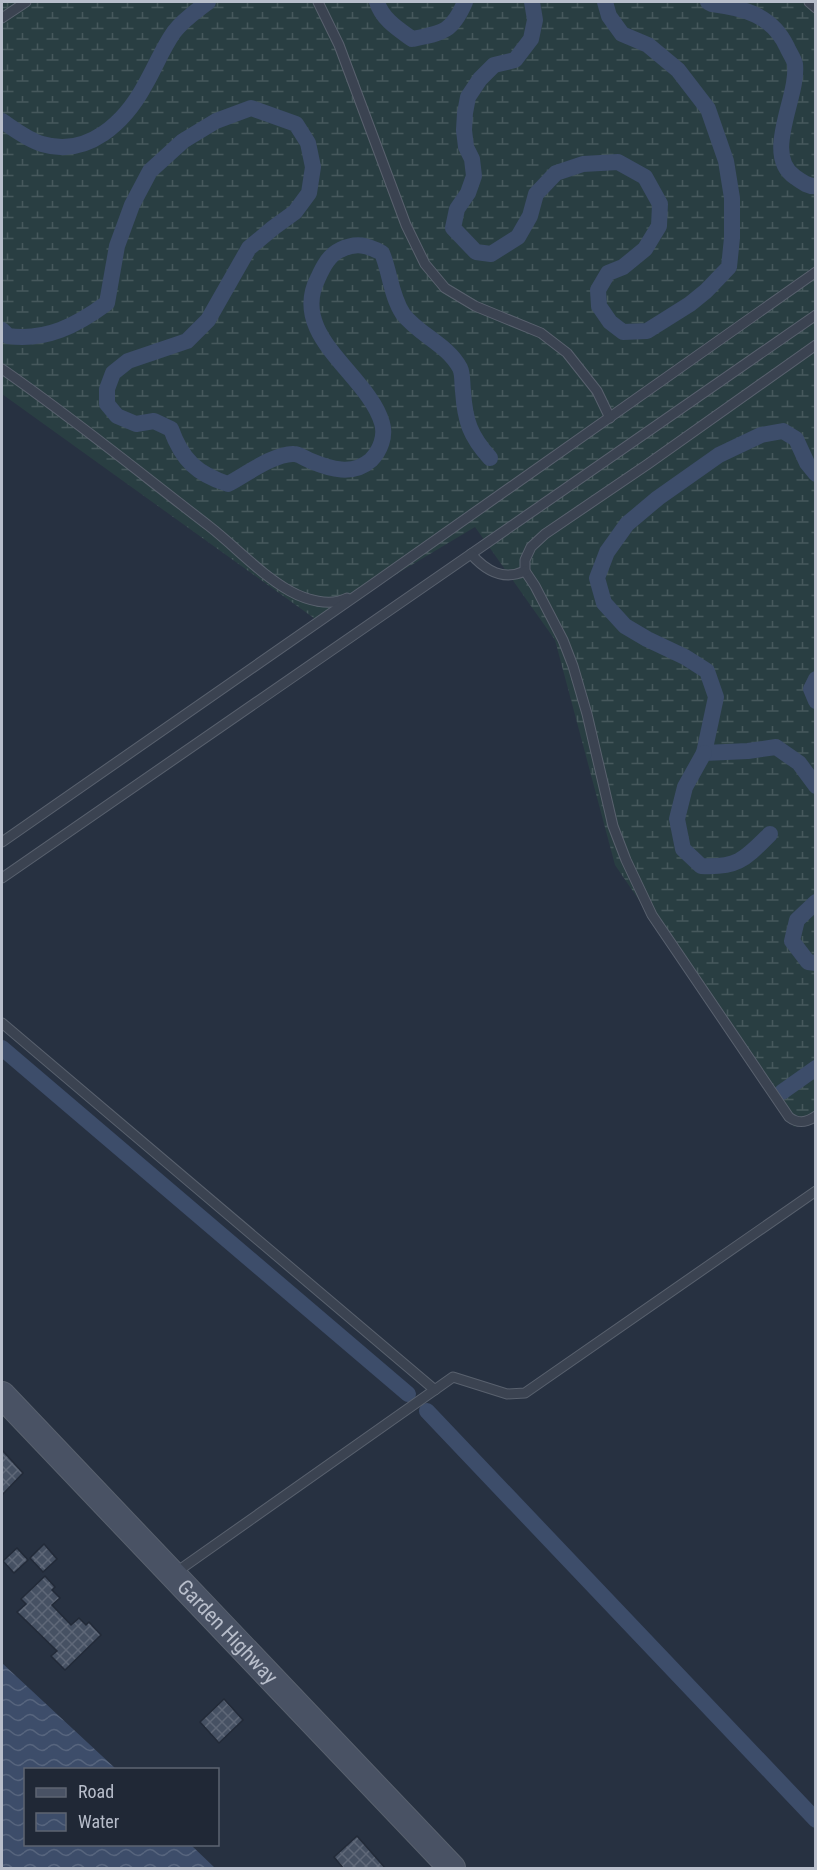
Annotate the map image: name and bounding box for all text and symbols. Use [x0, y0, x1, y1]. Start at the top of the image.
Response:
street label: Garden Highway [172, 1575, 283, 1689]
legend [24, 1768, 219, 1846]
text: Road [78, 1781, 114, 1802]
text: Water [78, 1811, 120, 1832]

